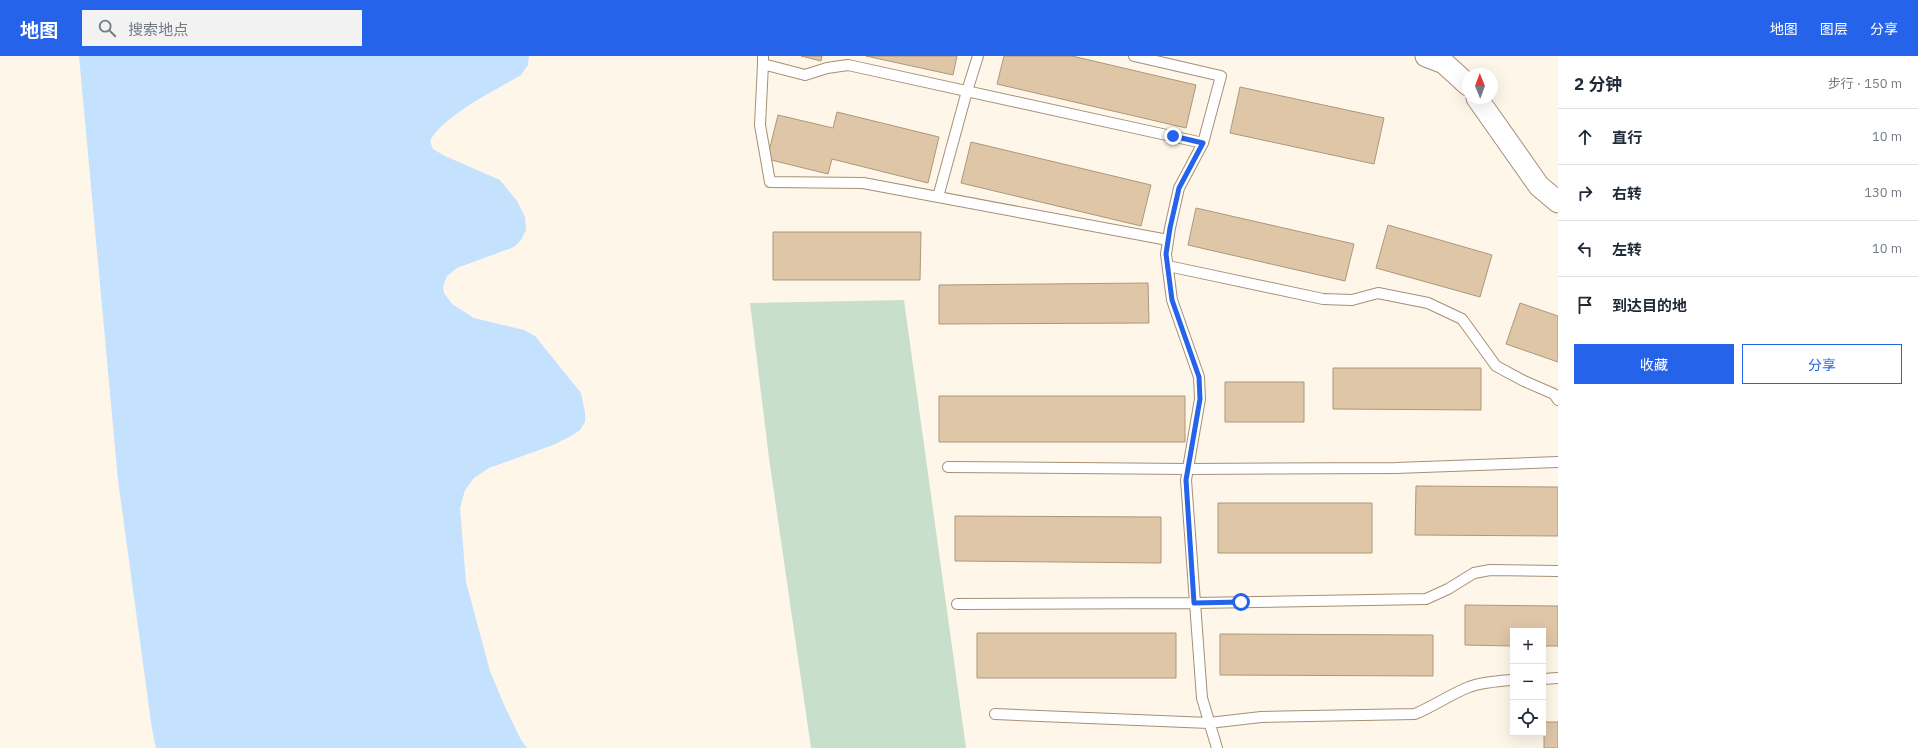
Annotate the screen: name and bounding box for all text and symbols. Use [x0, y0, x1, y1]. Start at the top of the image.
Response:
search box [82, 10, 362, 46]
icon: search [96, 17, 118, 39]
text: 地图 [20, 18, 58, 42]
text: 搜索地点 [128, 20, 188, 39]
text: 地图 [1770, 20, 1798, 38]
text: 图层 [1820, 20, 1848, 38]
text: 分享 [1870, 20, 1898, 38]
north arrow [1462, 68, 1498, 104]
text: 2 分钟 [1574, 73, 1622, 95]
text: 步行 · 150 m [1828, 75, 1902, 92]
icon: ahead [1574, 126, 1596, 148]
route end [1164, 127, 1182, 145]
text: 直行 [1612, 128, 1642, 147]
text: 10 m [1872, 128, 1902, 145]
icon: right [1574, 182, 1596, 204]
text: 右转 [1612, 184, 1642, 203]
text: 130 m [1864, 184, 1902, 201]
icon: left [1574, 238, 1596, 260]
text: 左转 [1612, 240, 1642, 259]
text: 10 m [1872, 240, 1902, 257]
icon: arrive [1574, 294, 1596, 316]
text: 到达目的地 [1612, 296, 1687, 315]
button: 收藏 [1574, 344, 1734, 384]
button: 分享 [1742, 344, 1902, 384]
route start [1232, 593, 1250, 611]
map controls [1510, 628, 1546, 736]
button: + [1510, 628, 1546, 664]
button: − [1510, 664, 1546, 700]
button: locate [1510, 700, 1546, 736]

